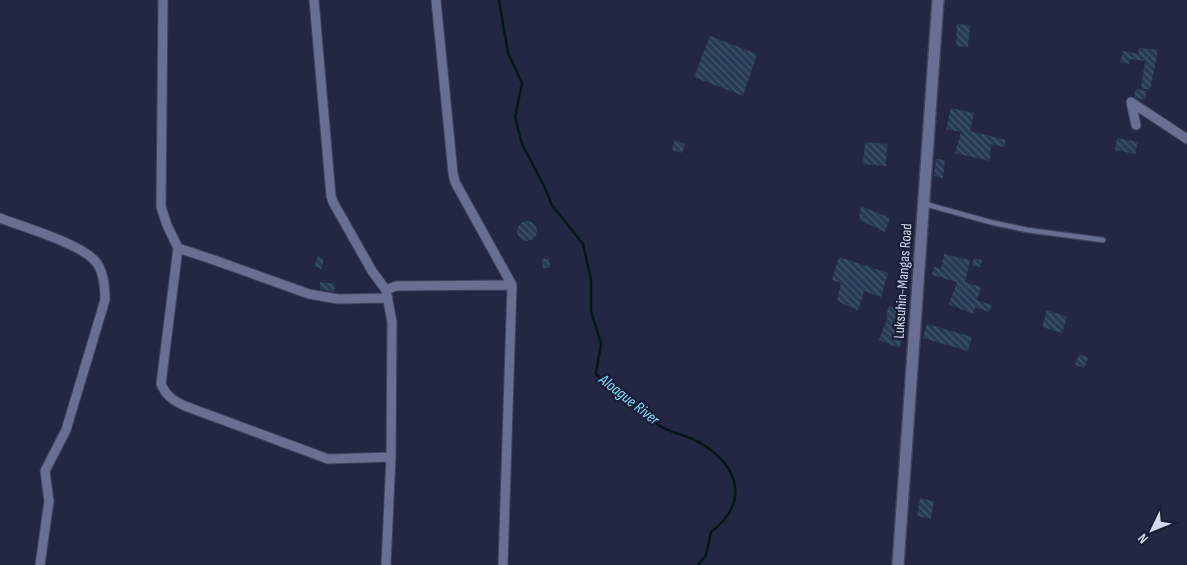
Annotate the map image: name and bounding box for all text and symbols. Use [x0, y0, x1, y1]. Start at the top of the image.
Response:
street label: Luksuhin-Mangas Road [889, 223, 917, 339]
water label: Aloague River [594, 370, 663, 430]
north arrow [1127, 505, 1177, 555]
text: N [1134, 530, 1152, 547]

